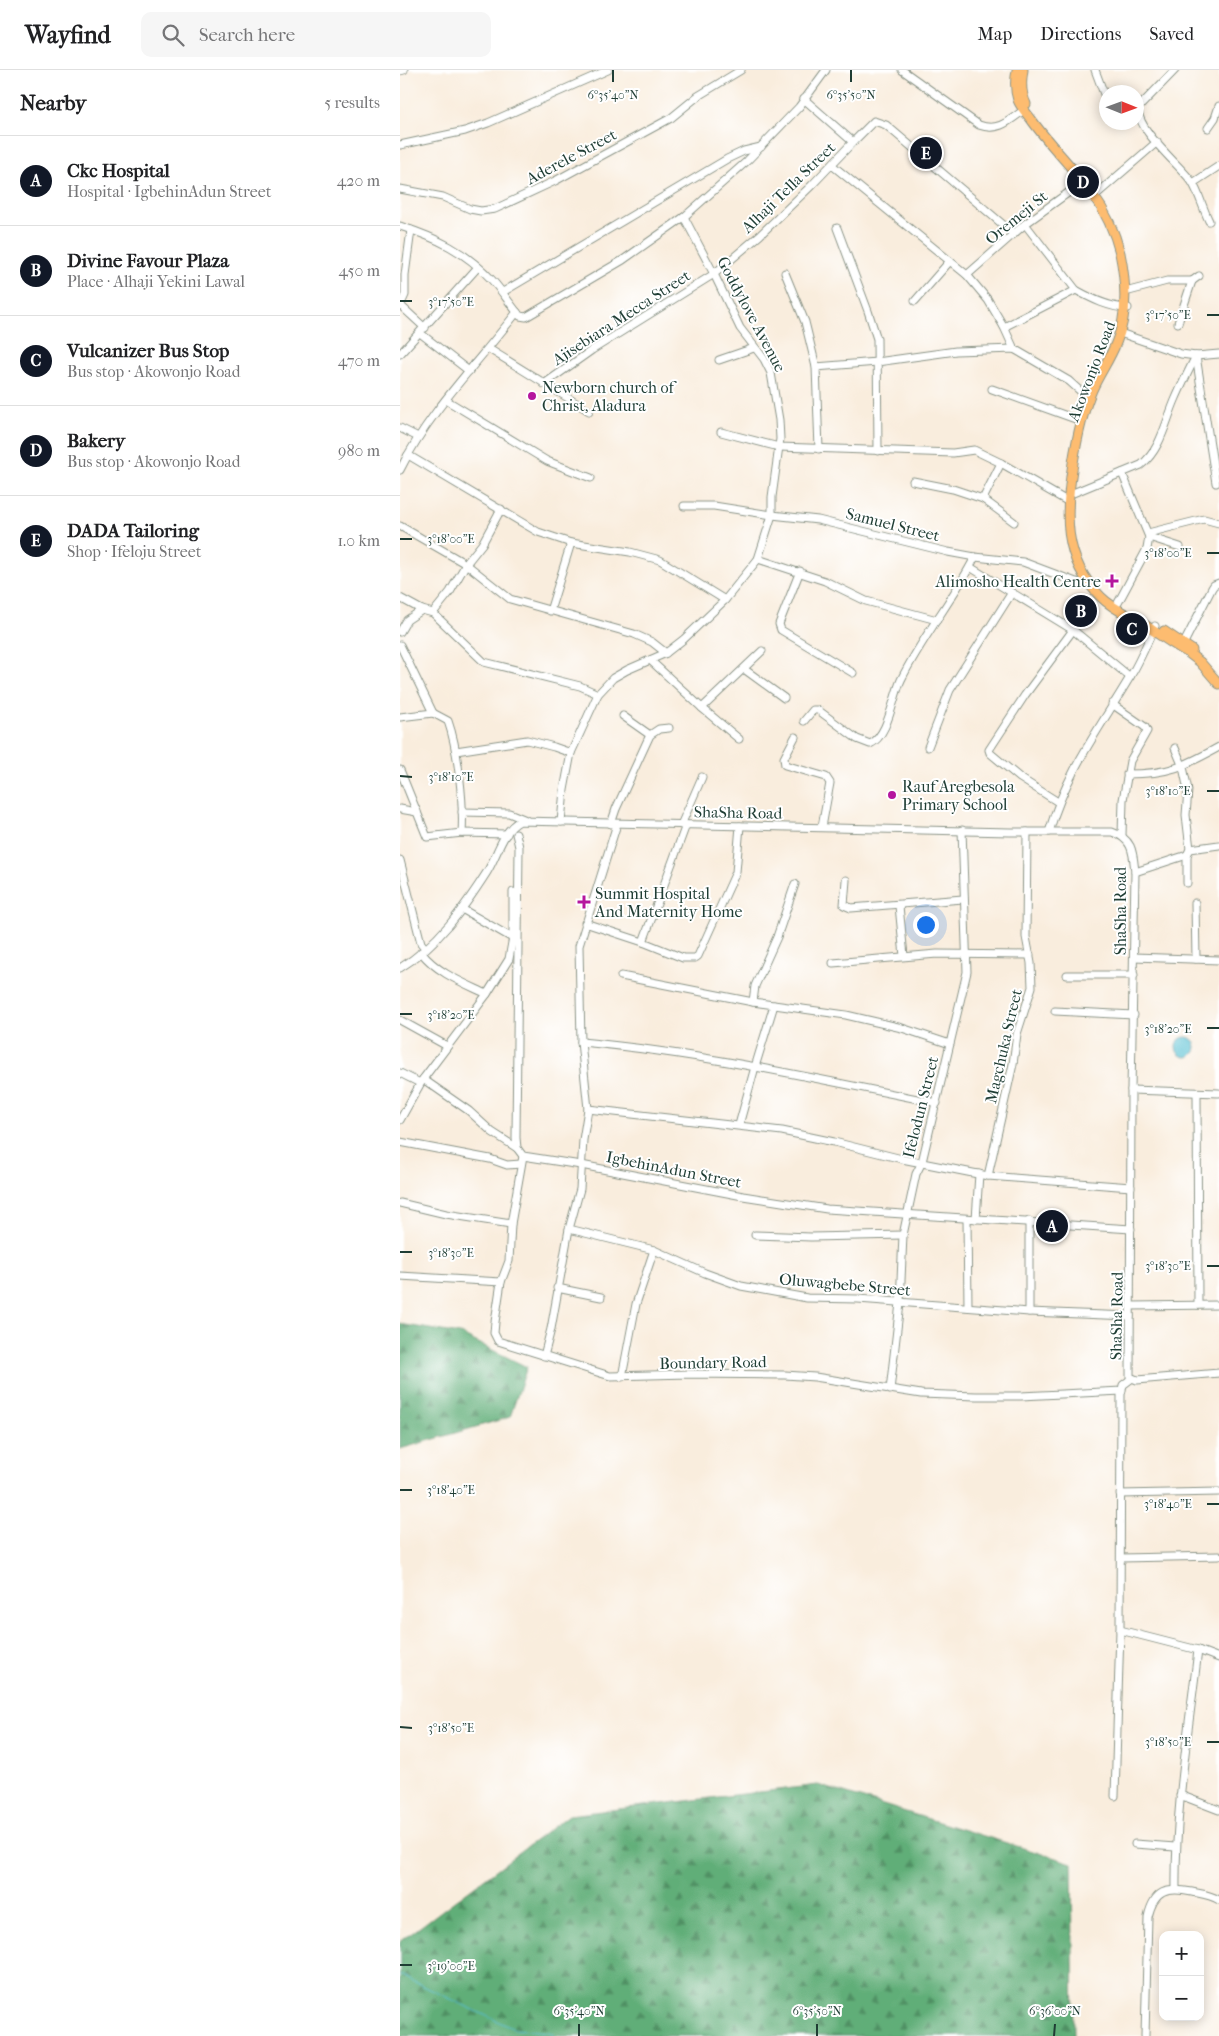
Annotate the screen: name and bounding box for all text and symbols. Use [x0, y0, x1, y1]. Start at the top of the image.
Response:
search box [141, 12, 491, 57]
text: Wayfind [25, 21, 111, 49]
icon: search [159, 21, 187, 49]
text: Search here [199, 24, 295, 46]
text: Map [978, 24, 1012, 45]
text: Directions [1040, 24, 1121, 45]
text: Saved [1149, 24, 1194, 45]
north arrow [1099, 85, 1144, 130]
text: 6°35'40"N [587, 88, 639, 102]
text: 6°35'50"N [826, 88, 876, 102]
text: Nearby [20, 91, 86, 115]
text: 5 results [324, 93, 380, 112]
street label: Aderele Street [522, 125, 620, 189]
pin: E [910, 134, 942, 172]
street label: Alhaji Tella Street [737, 138, 839, 237]
text: Ckc Hospital [67, 160, 170, 182]
pin: D [1067, 163, 1099, 201]
text: A [31, 171, 41, 190]
text: 420 m [337, 171, 380, 190]
text: Hospital · IgbehinAdun Street [67, 182, 271, 201]
street label: Oremeji St [981, 186, 1052, 248]
text: Divine Favour Plaza [67, 250, 229, 272]
street label: Goddylove Avenue [713, 253, 790, 375]
text: B [31, 261, 41, 280]
text: 450 m [339, 261, 380, 280]
street label: Ajisebiara Mecca Street [548, 266, 694, 370]
text: Place · Alhaji Yekini Lawal [67, 272, 245, 291]
text: 3°17'50"E [428, 295, 474, 309]
text: 3°17'50"E [1145, 308, 1191, 322]
street label: Akowonjo Road [1063, 318, 1119, 425]
text: Vulcanizer Bus Stop [67, 340, 229, 362]
text: C [31, 351, 41, 370]
text: 470 m [338, 351, 380, 370]
text: Bus stop · Akowonjo Road [67, 362, 240, 381]
place label: Newborn church of Christ, Aladura [542, 378, 677, 415]
marker: Newborn church of Christ, Aladura [526, 390, 538, 402]
text: Bakery [67, 430, 125, 452]
text: D [30, 441, 42, 460]
text: 980 m [338, 441, 380, 460]
text: Bus stop · Akowonjo Road [67, 452, 240, 471]
street label: Samuel Street [844, 504, 942, 545]
text: DADA Tailoring [67, 520, 199, 542]
text: E [31, 531, 41, 550]
text: 1.0 km [337, 531, 380, 550]
text: 3°18'00"E [427, 532, 475, 546]
text: Shop · Ifeloju Street [67, 542, 201, 561]
text: 3°18'00"E [1144, 546, 1192, 560]
place label: Alimosho Health Centre [934, 572, 1101, 591]
marker: Alimosho Health Centre [1105, 574, 1119, 588]
pin: B [1065, 592, 1097, 630]
pin: C [1116, 610, 1148, 648]
text: 3°18'10"E [428, 770, 474, 784]
place label: Rauf Aregbesola Primary School [902, 777, 1015, 814]
text: 3°18'10"E [1145, 784, 1191, 798]
marker: Rauf Aregbesola Primary School [886, 789, 898, 801]
street label: ShaSha Road [694, 802, 783, 823]
street label: ShaSha Road [1111, 866, 1130, 955]
place label: Summit Hospital And Maternity Home [594, 884, 743, 921]
marker: Summit Hospital And Maternity Home [577, 895, 591, 909]
your location [913, 912, 939, 938]
street label: Magchuka Street [981, 987, 1026, 1105]
text: 3°18'20"E [428, 1008, 474, 1022]
text: 3°18'20"E [1145, 1022, 1191, 1036]
street label: Ifelodun Street [899, 1054, 942, 1160]
street label: IgbehinAdun Street [605, 1147, 743, 1192]
pin: A [1036, 1207, 1068, 1245]
text: 3°18'30"E [428, 1246, 474, 1260]
text: 3°18'30"E [1145, 1259, 1191, 1273]
street label: Oluwagbebe Street [778, 1269, 912, 1300]
street label: ShaSha Road [1106, 1271, 1127, 1360]
street label: Boundary Road [659, 1352, 767, 1373]
text: 3°18'40"E [427, 1483, 475, 1497]
text: 3°18'40"E [1144, 1497, 1192, 1511]
text: 3°18'50"E [428, 1721, 474, 1735]
text: 3°18'50"E [1145, 1735, 1191, 1749]
map controls [1159, 1931, 1204, 2021]
button: + [1159, 1931, 1204, 1976]
text: 3°19'00"E [427, 1959, 475, 1973]
button: − [1159, 1976, 1204, 2021]
text: 6°35'40"N [553, 2004, 605, 2018]
text: 6°35'50"N [792, 2004, 842, 2018]
text: 6°36'00"N [1029, 2004, 1081, 2018]

